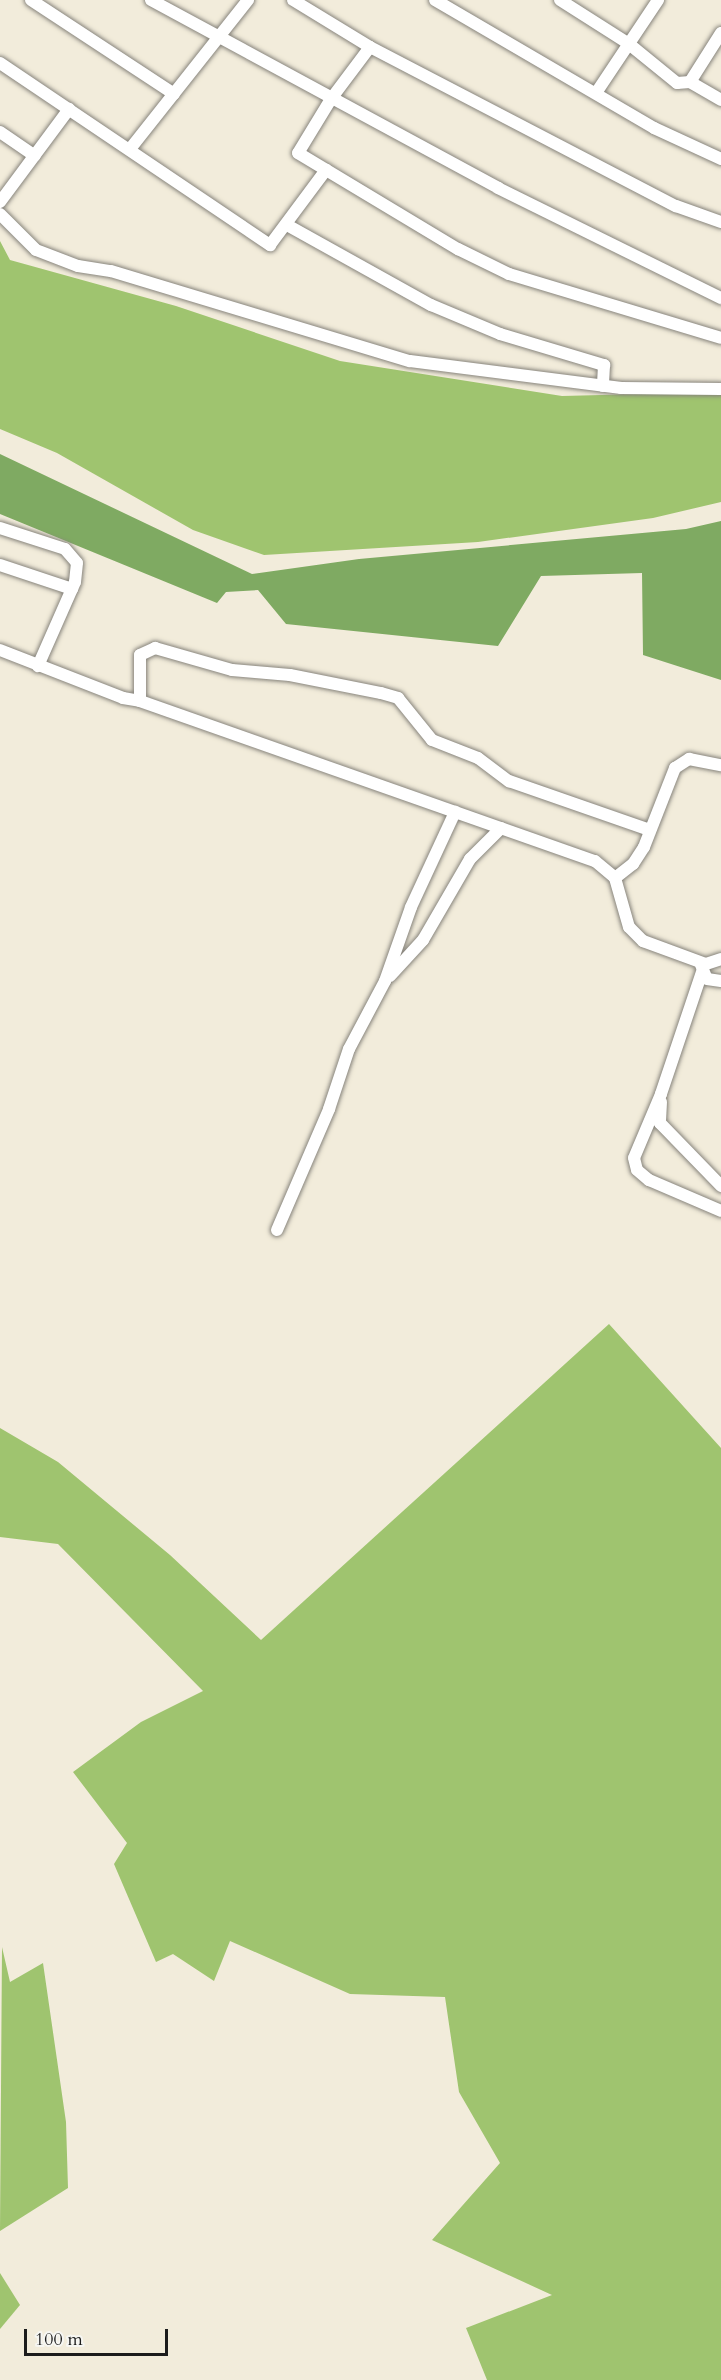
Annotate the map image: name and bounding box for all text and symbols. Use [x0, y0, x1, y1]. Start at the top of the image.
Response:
scale bar [27, 2317, 171, 2355]
text: 100 m [35, 2327, 83, 2352]

